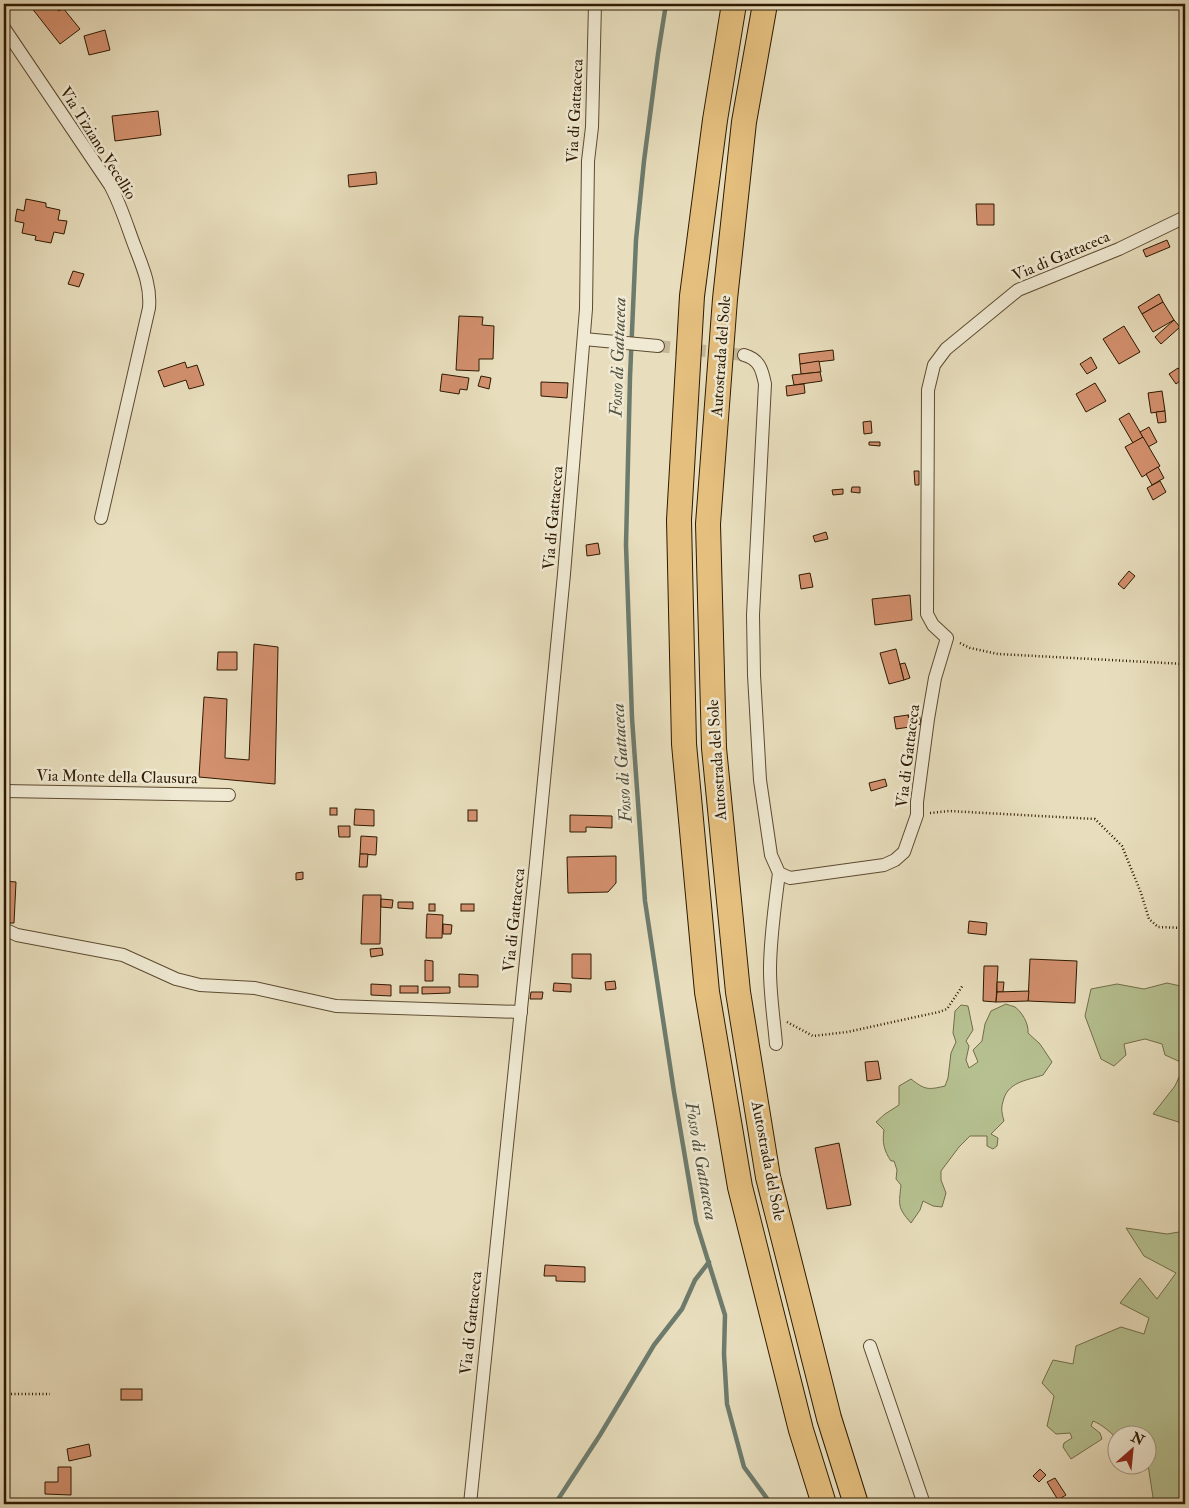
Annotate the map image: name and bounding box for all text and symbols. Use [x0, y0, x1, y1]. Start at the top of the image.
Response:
street label: Via di Gattaceca [562, 58, 588, 164]
street label: Via Tiziano Vecellio [55, 83, 141, 203]
street label: Via di Gattaceca [1009, 226, 1113, 286]
street label: Autostrada del Sole [707, 294, 735, 418]
water label: Fosso di Gattaceca [604, 297, 632, 418]
street label: Via di Gattaceca [539, 465, 568, 571]
street label: Autostrada del Sole [703, 698, 731, 822]
water label: Fosso di Gattaceca [606, 703, 638, 824]
street label: Via di Gattaceca [892, 703, 924, 809]
street label: Via Monte della Clausura [36, 766, 198, 788]
street label: Via di Gattaceca [499, 867, 529, 973]
street label: Autostrada del Sole [746, 1098, 789, 1223]
water label: Fosso di Gattaceca [679, 1099, 723, 1222]
street label: Via di Gattaceca [456, 1270, 486, 1376]
north arrow [1106, 1426, 1156, 1476]
text: N [1127, 1428, 1148, 1449]

